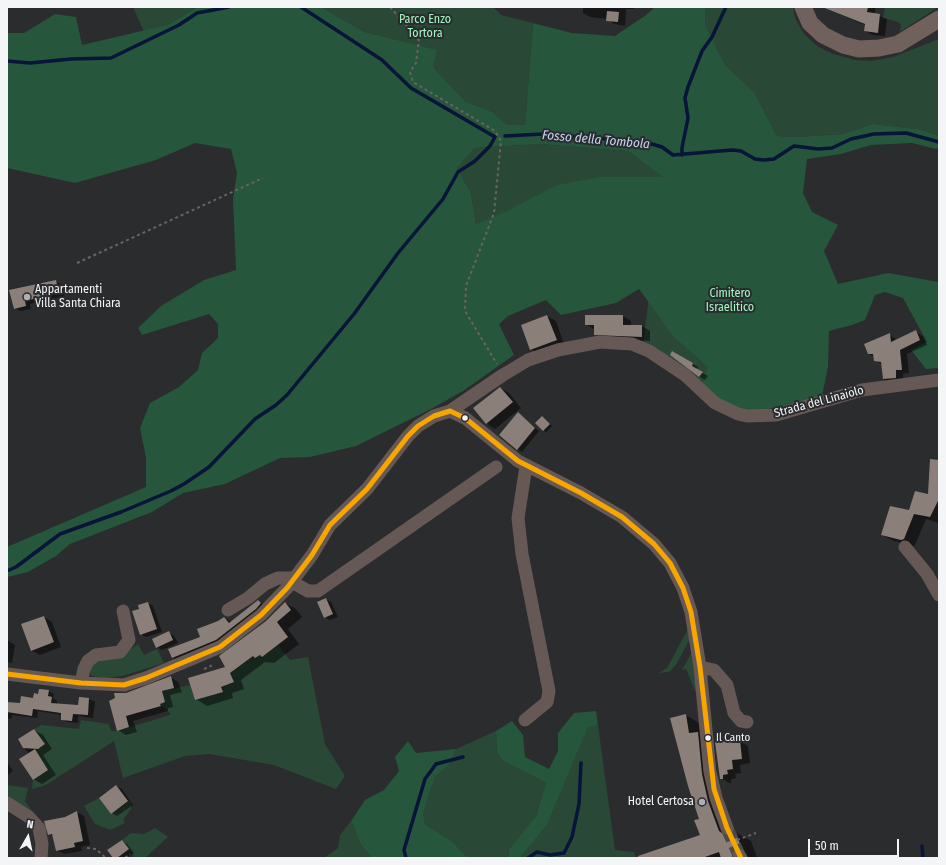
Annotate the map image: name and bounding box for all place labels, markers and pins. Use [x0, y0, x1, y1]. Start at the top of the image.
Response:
place label: Appartamenti Villa Santa Chiara [35, 283, 121, 311]
marker: Appartamenti Villa Santa Chiara [22, 292, 32, 302]
unlabelled marker [460, 413, 470, 423]
place label: Il Canto [716, 731, 750, 745]
marker: Il Canto [703, 733, 713, 743]
place label: Hotel Certosa [628, 795, 694, 809]
marker: Hotel Certosa [697, 797, 707, 807]

